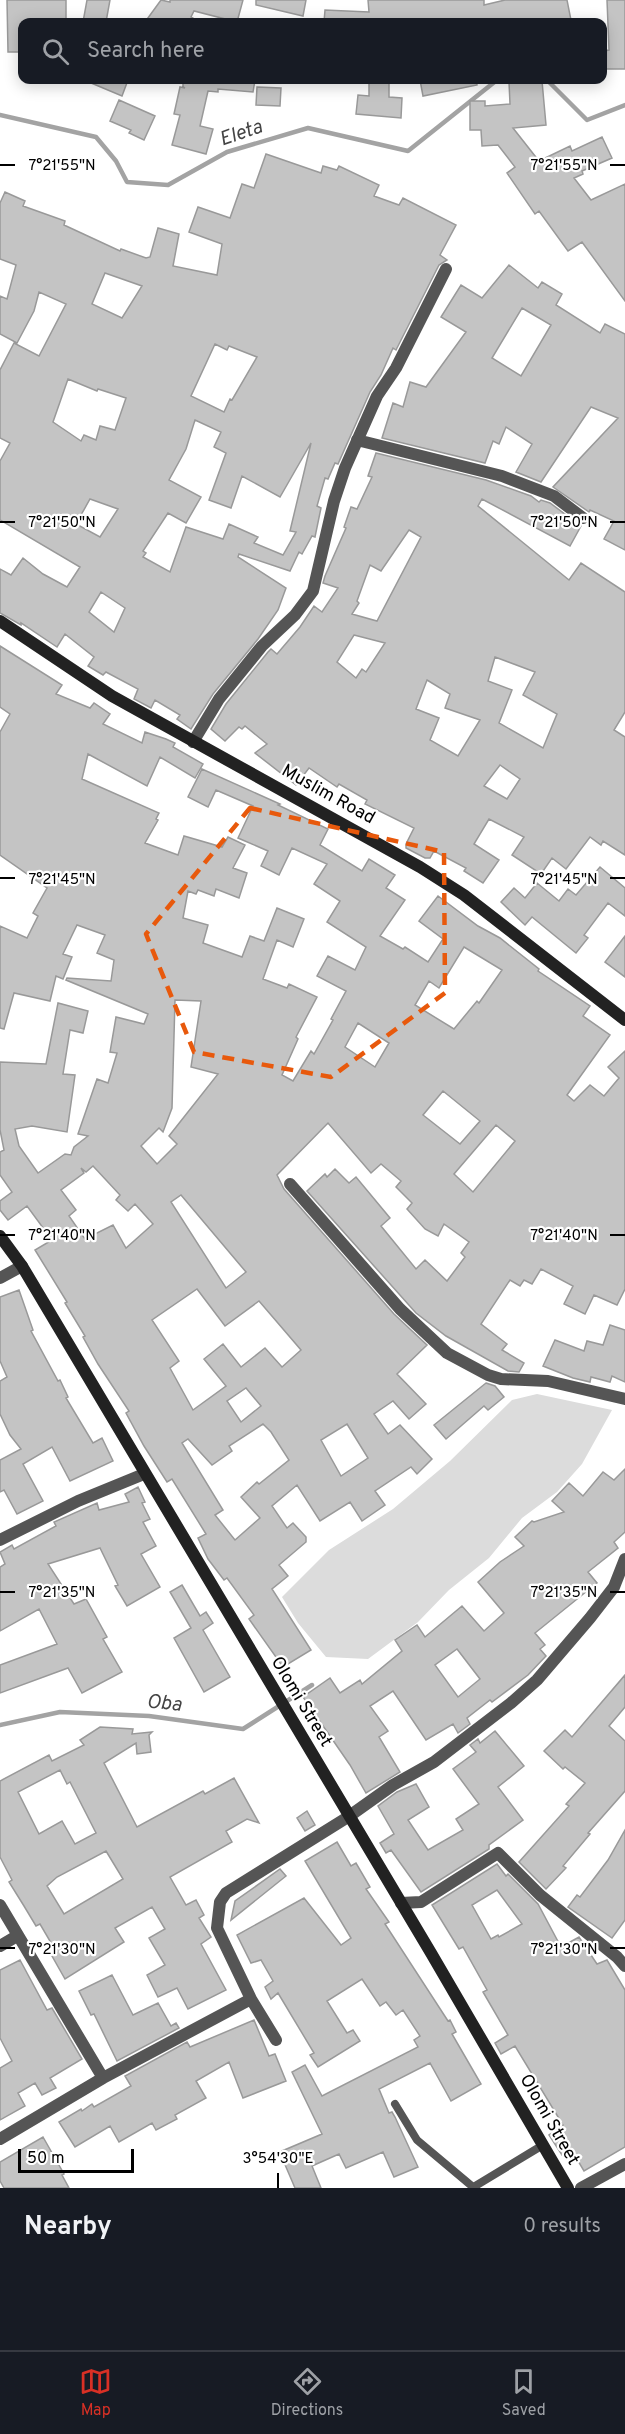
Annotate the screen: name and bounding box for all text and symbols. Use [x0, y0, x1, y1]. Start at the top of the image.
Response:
search box [18, 18, 607, 84]
icon: search [39, 35, 72, 68]
text: Search here [87, 38, 205, 65]
water label: Eleta [216, 114, 267, 153]
text: 7°21'55"N [28, 157, 96, 176]
text: 7°21'55"N [530, 157, 598, 176]
text: 7°21'50"N [28, 514, 96, 533]
text: 7°21'50"N [530, 514, 598, 533]
street label: Muslim Road [277, 760, 379, 830]
text: 7°21'45"N [28, 871, 96, 890]
text: 7°21'45"N [530, 871, 598, 890]
text: 7°21'40"N [28, 1227, 96, 1246]
text: 7°21'40"N [530, 1227, 598, 1246]
text: 7°21'35"N [29, 1584, 95, 1603]
text: 7°21'35"N [531, 1584, 597, 1603]
street label: Olomi Street [265, 1653, 337, 1751]
water label: Oba [145, 1689, 183, 1719]
text: 7°21'30"N [28, 1941, 96, 1960]
text: 7°21'30"N [530, 1941, 598, 1960]
street label: Olomi Street [514, 2070, 584, 2170]
scale bar [18, 2146, 134, 2174]
text: 50 m [27, 2149, 65, 2169]
text: 3°54'30"E [243, 2150, 313, 2169]
text: Nearby [24, 2211, 112, 2244]
text: 0 results [523, 2214, 601, 2240]
tab: Map [79, 2365, 112, 2421]
tab: Directions [271, 2365, 343, 2421]
tab: Saved [502, 2365, 546, 2421]

